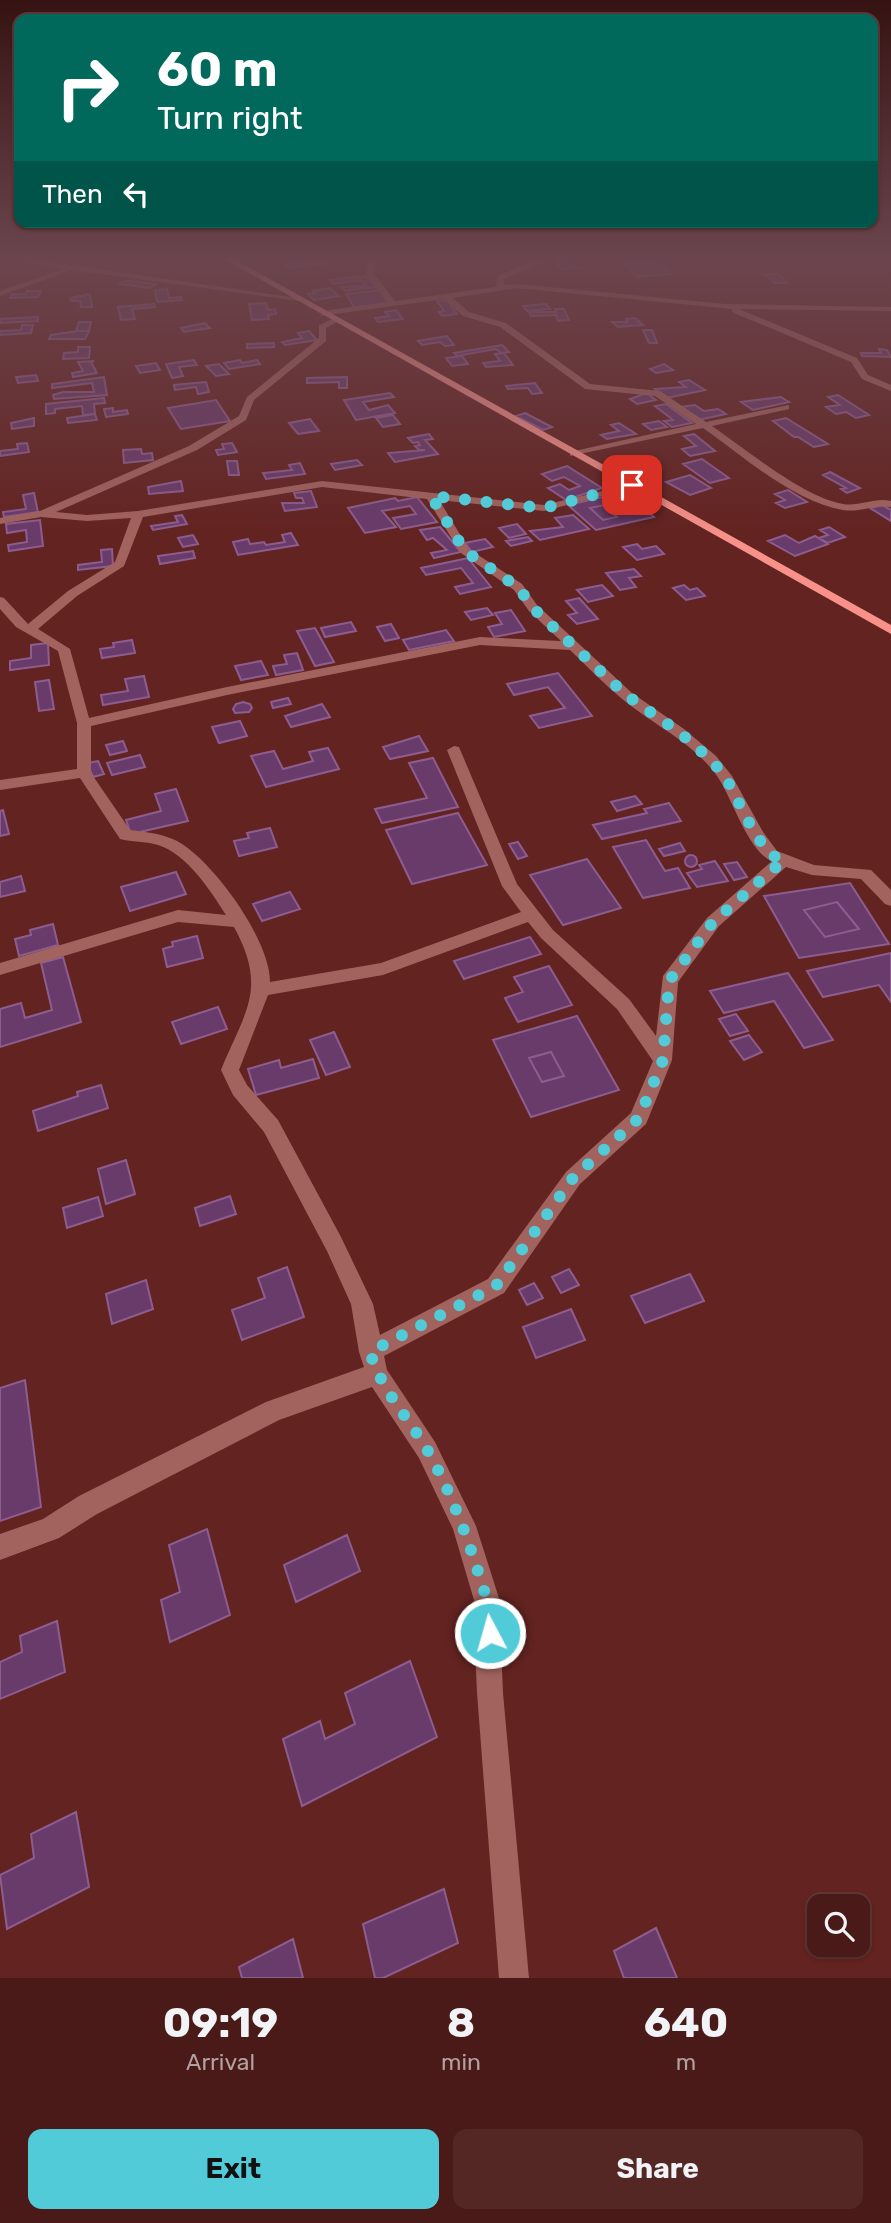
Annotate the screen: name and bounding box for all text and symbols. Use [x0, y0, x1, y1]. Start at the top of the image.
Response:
text: 60 m [157, 40, 278, 98]
icon: right [42, 42, 133, 133]
text: Turn right [157, 99, 302, 137]
icon: left [117, 175, 155, 213]
text: Then [42, 179, 103, 210]
pin [602, 455, 662, 515]
icon: arrive [613, 466, 651, 504]
position arrow [453, 1596, 527, 1670]
map controls [807, 1894, 870, 1957]
button: search [807, 1894, 870, 1957]
text: 09:19 [163, 1998, 278, 2048]
text: 8 [447, 1998, 475, 2048]
text: 640 [644, 1998, 728, 2048]
text: Arrival [186, 2048, 255, 2076]
text: min [441, 2048, 481, 2076]
text: m [676, 2048, 696, 2076]
button: Exit [28, 2129, 439, 2209]
button: Share [453, 2129, 863, 2209]

